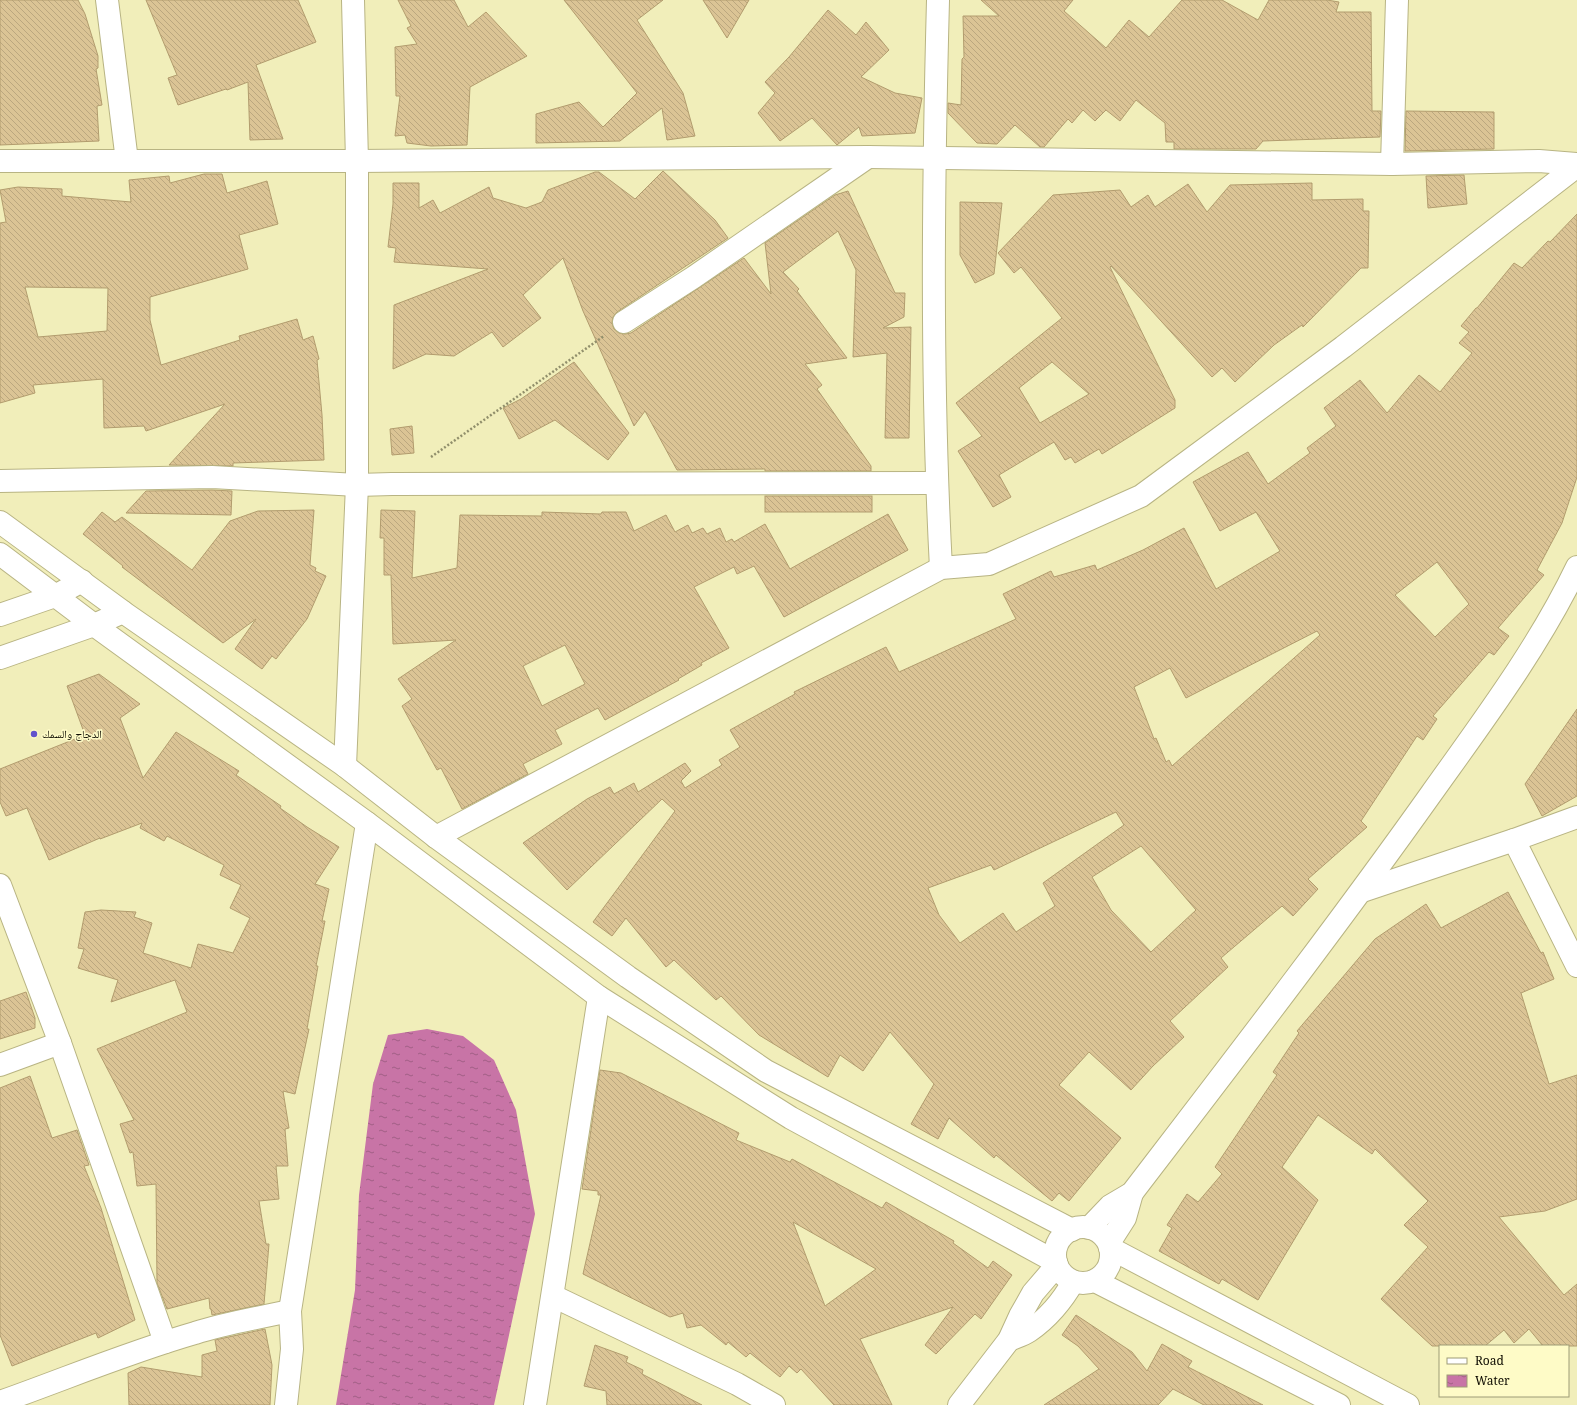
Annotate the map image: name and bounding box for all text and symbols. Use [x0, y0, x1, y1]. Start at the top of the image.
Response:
place label: الدجاج والسمك [42, 726, 102, 741]
marker: الدجاج والسمك [29, 729, 39, 739]
legend [1439, 1345, 1569, 1397]
text: Road [1475, 1352, 1505, 1369]
text: Water [1475, 1372, 1510, 1389]

